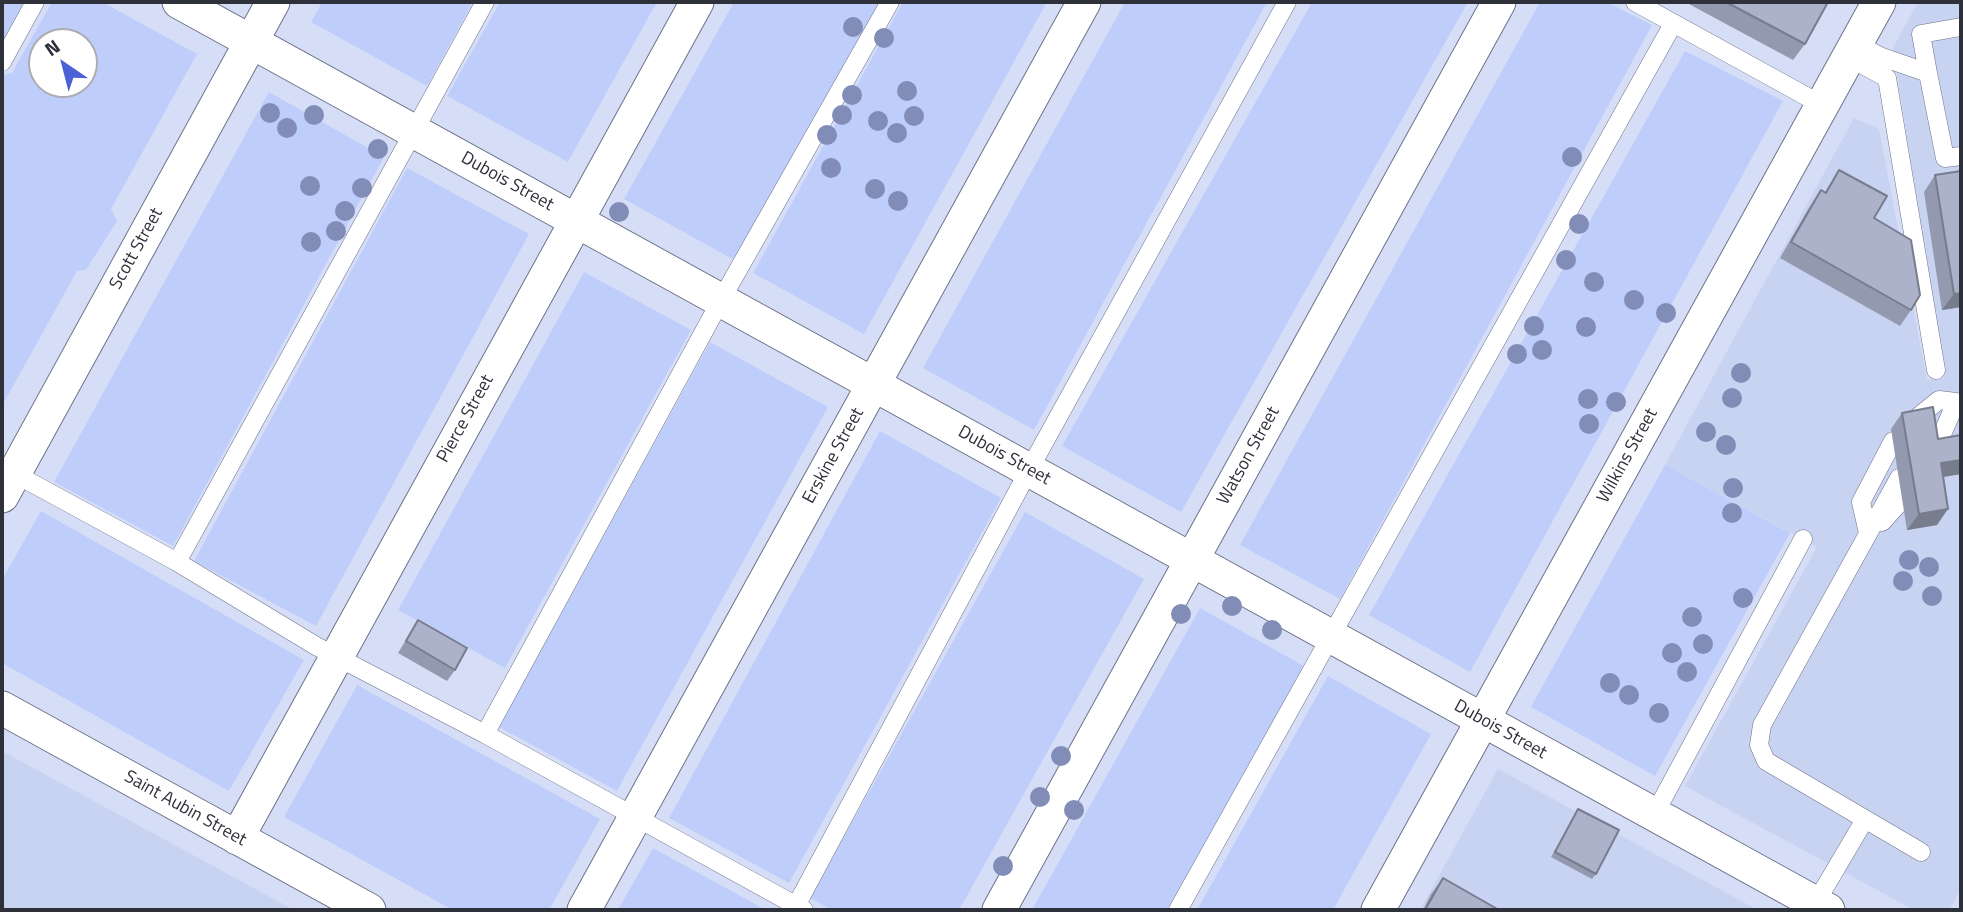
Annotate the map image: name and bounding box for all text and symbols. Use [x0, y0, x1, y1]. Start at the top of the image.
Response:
north arrow [28, 28, 98, 98]
text: N [38, 31, 66, 63]
street label: Dubois Street [457, 148, 557, 216]
street label: Scott Street [106, 204, 168, 294]
street label: Pierce Street [433, 371, 499, 467]
street label: Watson Street [1213, 403, 1285, 509]
street label: Erskine Street [799, 404, 869, 508]
street label: Wilkins Street [1593, 405, 1663, 507]
street label: Dubois Street [954, 422, 1054, 490]
street label: Dubois Street [1450, 696, 1550, 764]
street label: Saint Aubin Street [120, 767, 250, 851]

